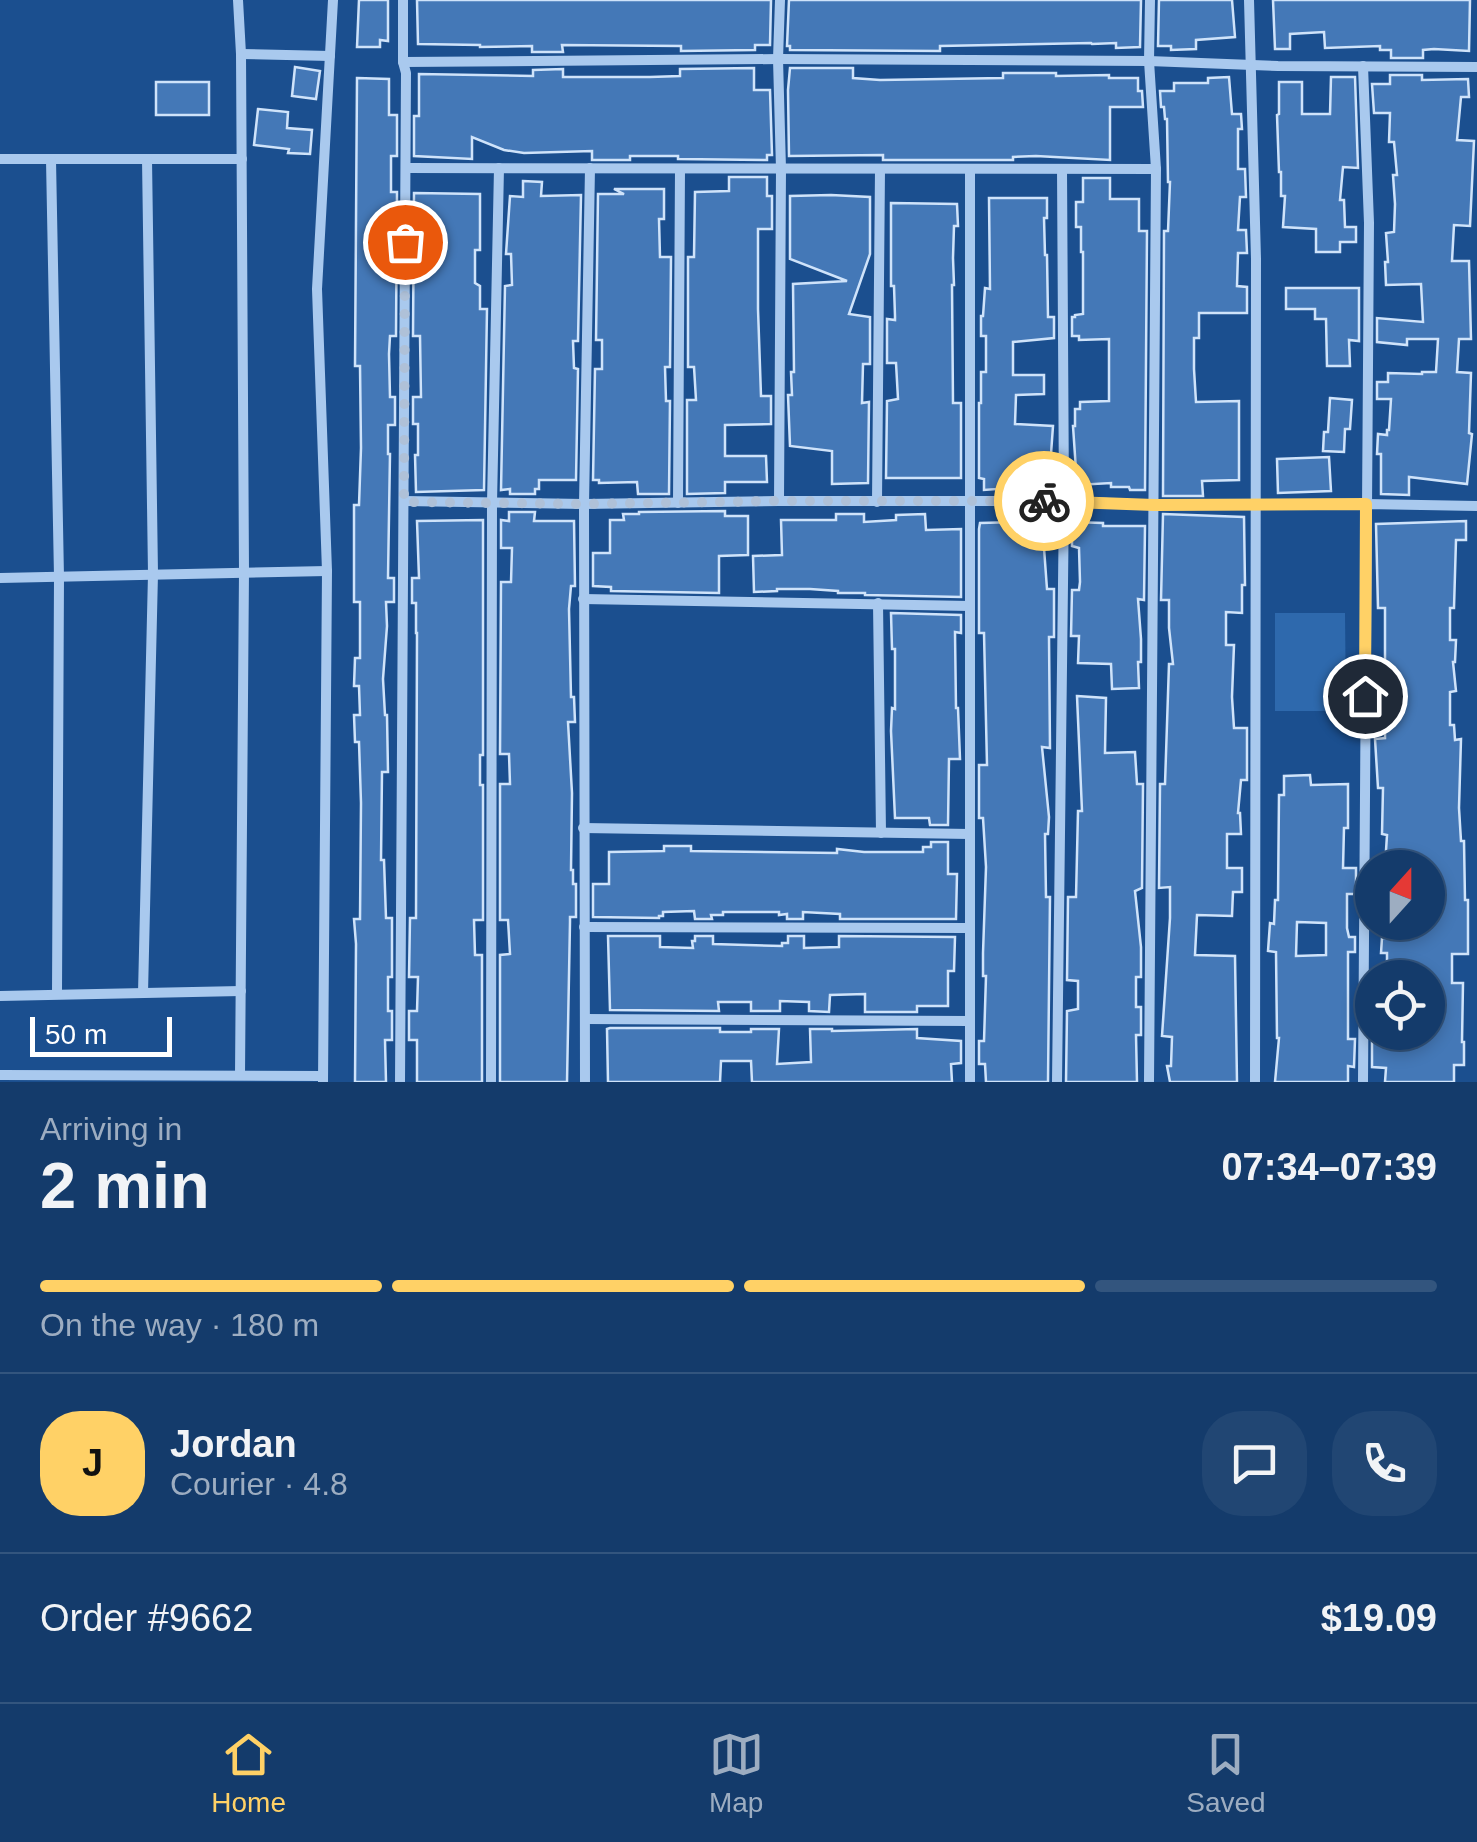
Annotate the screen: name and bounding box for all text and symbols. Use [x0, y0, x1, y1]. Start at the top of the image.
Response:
pin [363, 200, 448, 285]
icon: bag [378, 215, 433, 270]
courier [994, 451, 1094, 551]
icon: bike [1017, 474, 1072, 529]
pin [1323, 654, 1408, 739]
icon: home [1338, 669, 1393, 724]
north arrow [1355, 850, 1445, 940]
map controls [1355, 850, 1445, 1050]
button: locate [1355, 960, 1445, 1050]
scale bar [30, 1012, 172, 1056]
text: 50 m [45, 1019, 107, 1050]
text: Arriving in [40, 1111, 182, 1147]
text: 07:34–07:39 [1221, 1146, 1437, 1188]
text: 2 min [40, 1149, 210, 1222]
text: On the way · 180 m [40, 1307, 319, 1343]
button: chat [1202, 1411, 1307, 1516]
button: phone [1332, 1411, 1437, 1516]
text: Jordan [170, 1423, 297, 1465]
text: J [82, 1442, 103, 1484]
text: Courier · 4.8 [170, 1466, 348, 1502]
text: Order #9662 [40, 1597, 253, 1639]
text: $19.09 [1321, 1597, 1437, 1639]
tab: Home [211, 1727, 286, 1819]
tab: Map [709, 1727, 764, 1819]
tab: Saved [1186, 1727, 1266, 1819]

